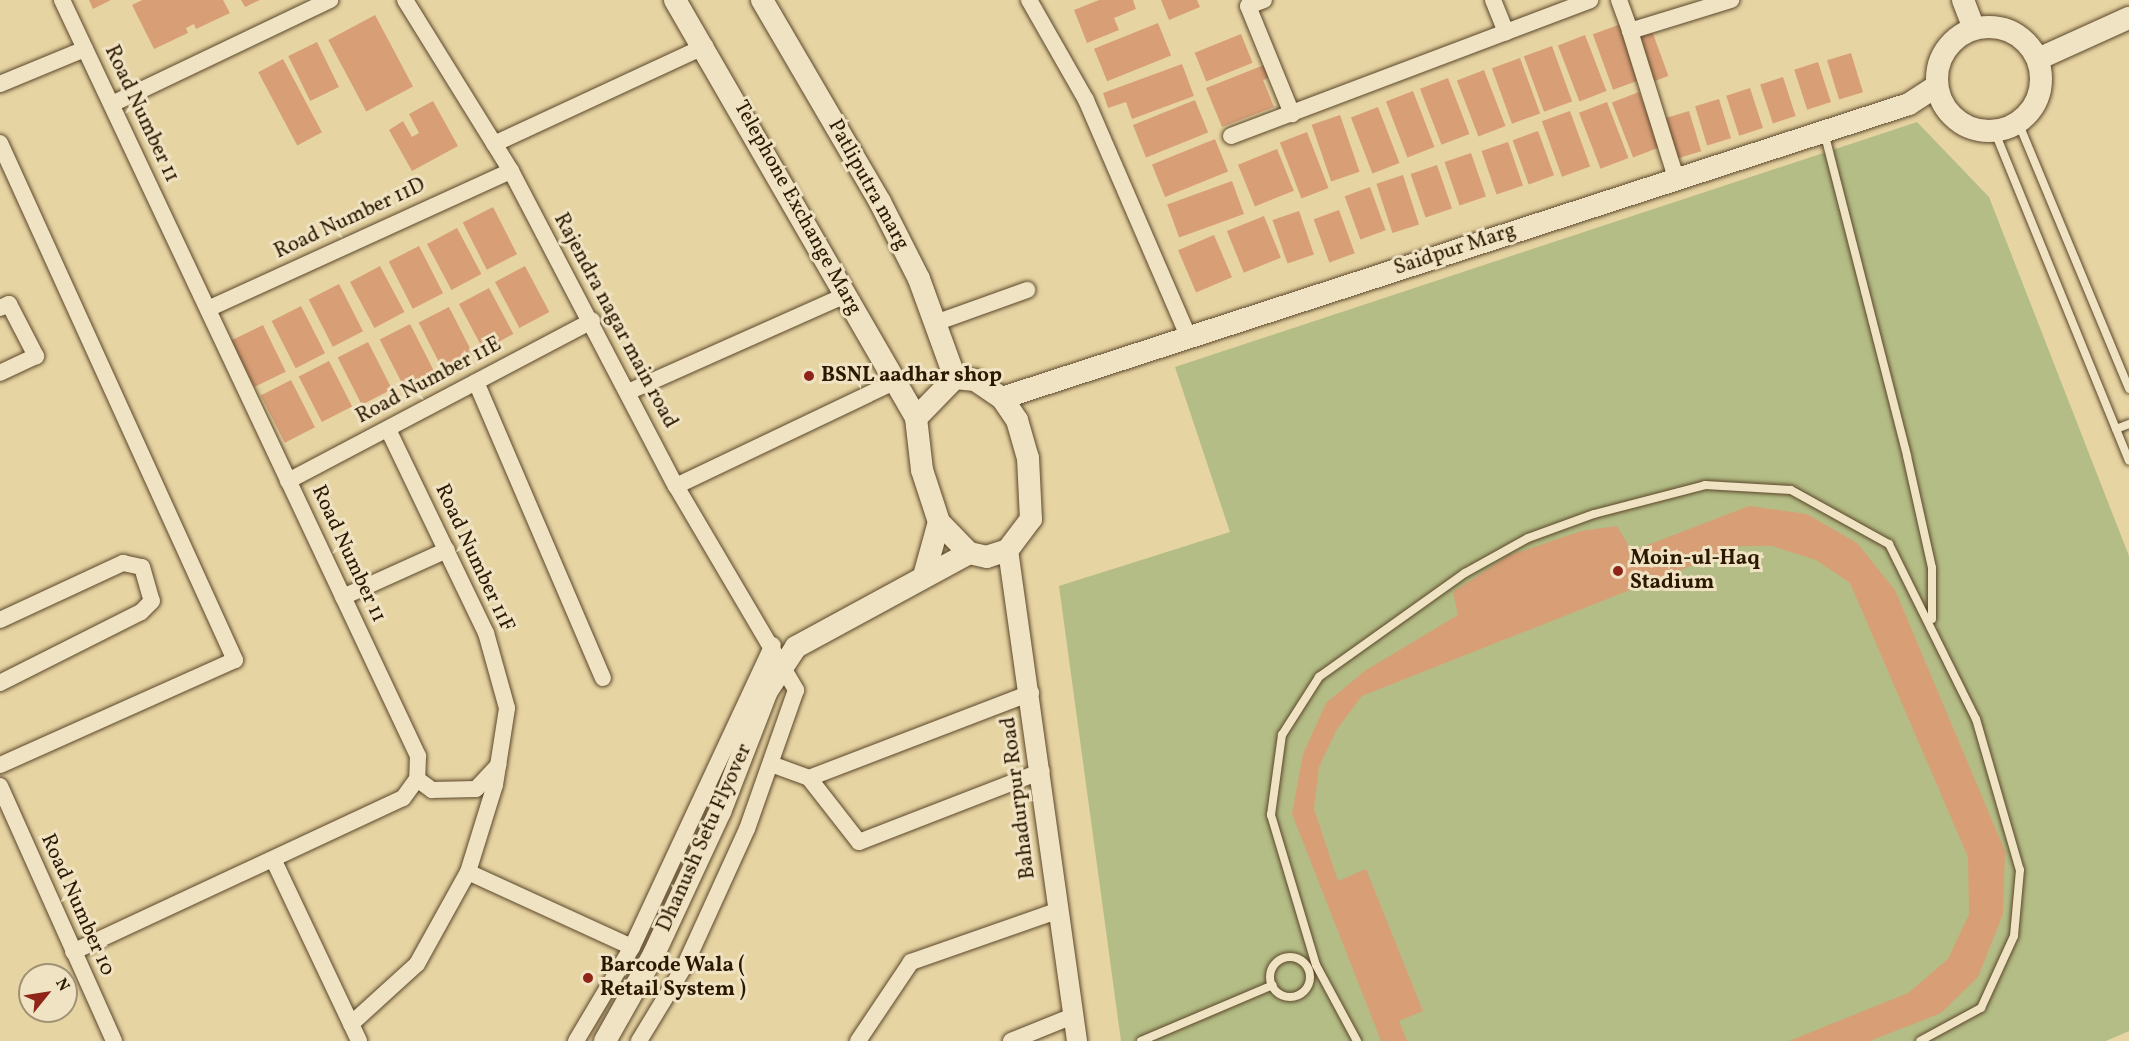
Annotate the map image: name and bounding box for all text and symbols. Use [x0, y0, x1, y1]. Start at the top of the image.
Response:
street label: Road Number 11 [98, 41, 184, 187]
street label: Telephone Exchange Marg [728, 96, 866, 320]
street label: Patliputra marg [822, 115, 914, 255]
street label: Road Number 11D [270, 173, 430, 265]
street label: Rajendra nagar main road [548, 209, 682, 433]
street label: Saidpur Marg [1391, 218, 1519, 282]
street label: Road Number 11E [352, 332, 506, 430]
place label: BSNL aadhar shop [821, 363, 1002, 389]
marker: BSNL aadhar shop [802, 369, 816, 383]
street label: Road Number 11F [429, 480, 519, 636]
street label: Road Number 11 [305, 481, 391, 627]
place label: Moin-ul-Haq Stadium [1630, 546, 1760, 596]
marker: Moin-ul-Haq Stadium [1611, 564, 1625, 578]
street label: Bahadurpur Road [997, 715, 1041, 881]
street label: Dhanush Setu Flyover [652, 740, 758, 936]
street label: Road Number 10 [34, 830, 120, 980]
place label: Barcode Wala ( Retail System ) [600, 953, 746, 1003]
north arrow [18, 963, 78, 1023]
marker: Barcode Wala ( Retail System ) [581, 971, 595, 985]
text: N [49, 974, 74, 996]

